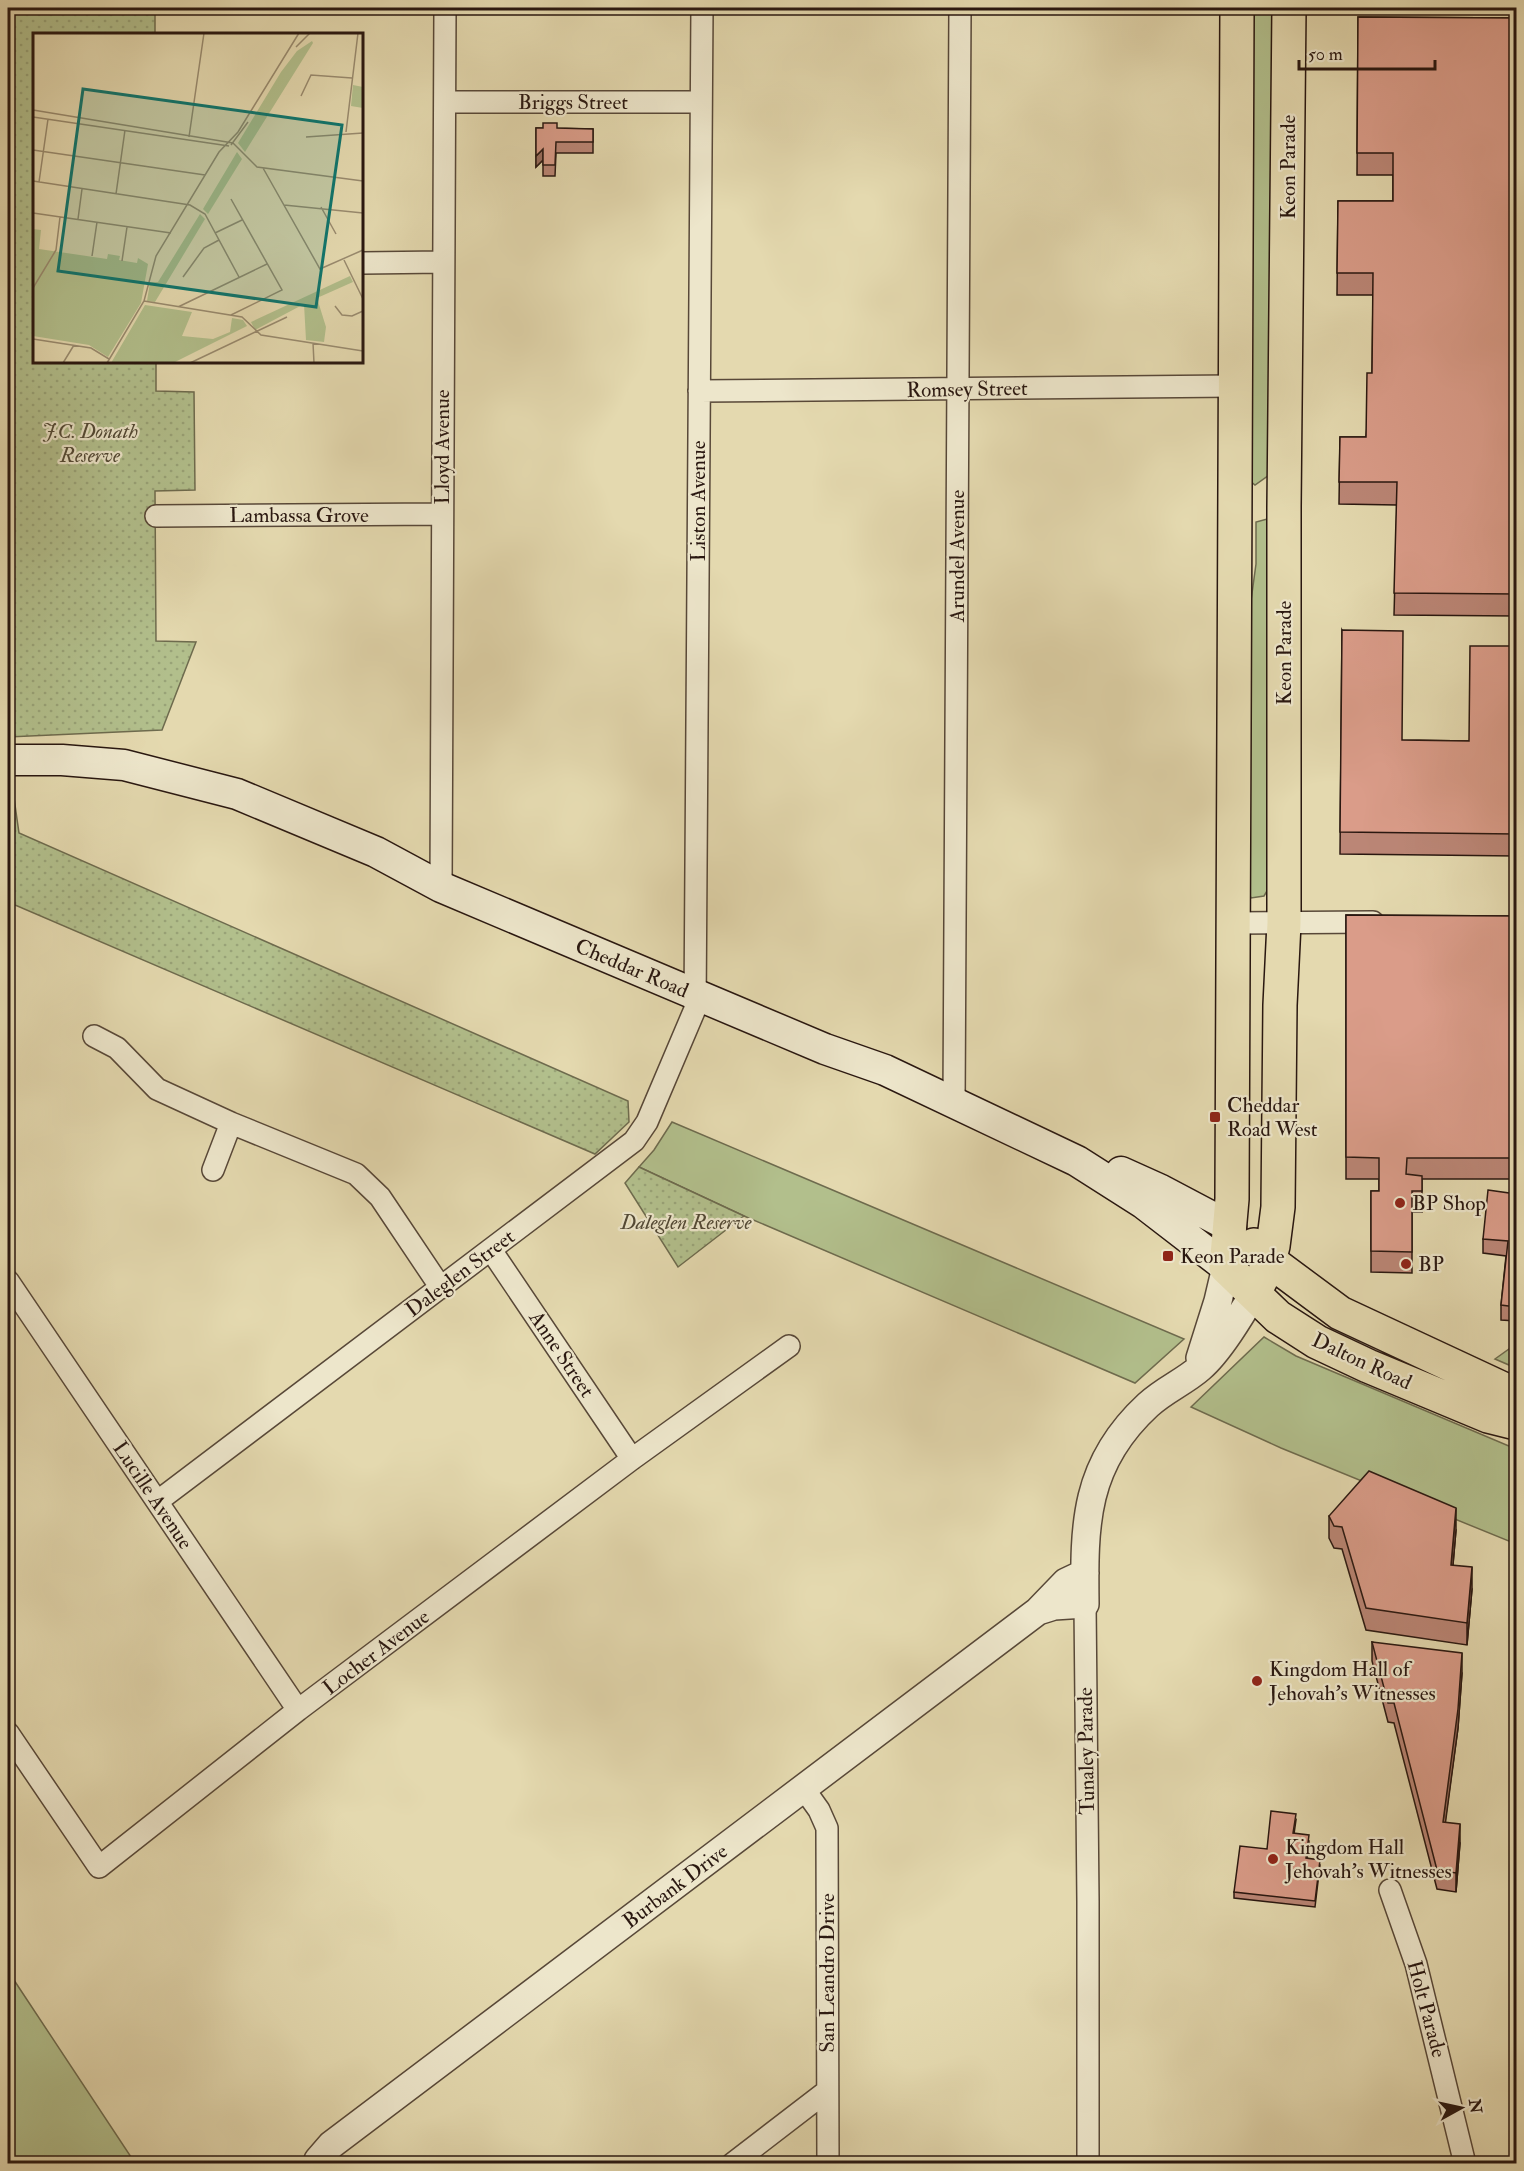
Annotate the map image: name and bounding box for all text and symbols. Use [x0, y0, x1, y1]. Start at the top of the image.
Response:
inset map [33, 33, 363, 363]
scale bar [1299, 33, 1436, 71]
text: 50 m [1308, 43, 1343, 66]
street label: Briggs Street [518, 89, 628, 116]
street label: Keon Parade [1275, 115, 1302, 219]
street label: Romsey Street [906, 375, 1028, 404]
street label: Lloyd Avenue [429, 389, 456, 505]
park label: J.C. Donath Reserve [42, 418, 138, 469]
street label: Liston Avenue [685, 440, 712, 561]
street label: Arundel Avenue [944, 490, 971, 623]
street label: Lambassa Grove [229, 502, 369, 529]
street label: Keon Parade [1271, 601, 1298, 705]
street label: Cheddar Road [571, 932, 693, 1005]
place label: Cheddar Road West [1227, 1092, 1318, 1143]
marker: Cheddar Road West [1208, 1110, 1222, 1124]
place label: BP Shop [1412, 1190, 1486, 1217]
marker: BP Shop [1393, 1196, 1407, 1210]
park label: Daleglen Reserve [620, 1209, 752, 1236]
street label: Daleglen Street [400, 1223, 521, 1323]
place label: Keon Parade [1180, 1243, 1285, 1270]
marker: Keon Parade [1161, 1249, 1175, 1263]
place label: BP [1418, 1251, 1444, 1278]
marker: BP [1399, 1257, 1413, 1271]
street label: Anne Street [522, 1305, 601, 1403]
street label: Dalton Road [1308, 1327, 1417, 1397]
street label: Lucille Avenue [106, 1436, 199, 1555]
street label: Locher Avenue [318, 1603, 435, 1701]
place label: Kingdom Hall of Jehovah's Witnesses [1268, 1656, 1436, 1707]
marker: Kingdom Hall of Jehovah's Witnesses [1250, 1674, 1264, 1688]
street label: Tunaley Parade [1072, 1687, 1101, 1815]
place label: Kingdom Hall Jehovah's Witnesses [1284, 1834, 1452, 1885]
street label: Burbank Drive [617, 1838, 733, 1935]
marker: Kingdom Hall Jehovah's Witnesses [1266, 1852, 1280, 1866]
street label: San Leandro Drive [814, 1893, 841, 2053]
street label: Holt Parade [1401, 1958, 1452, 2061]
north arrow [1431, 2078, 1491, 2138]
text: N [1464, 2097, 1486, 2115]

